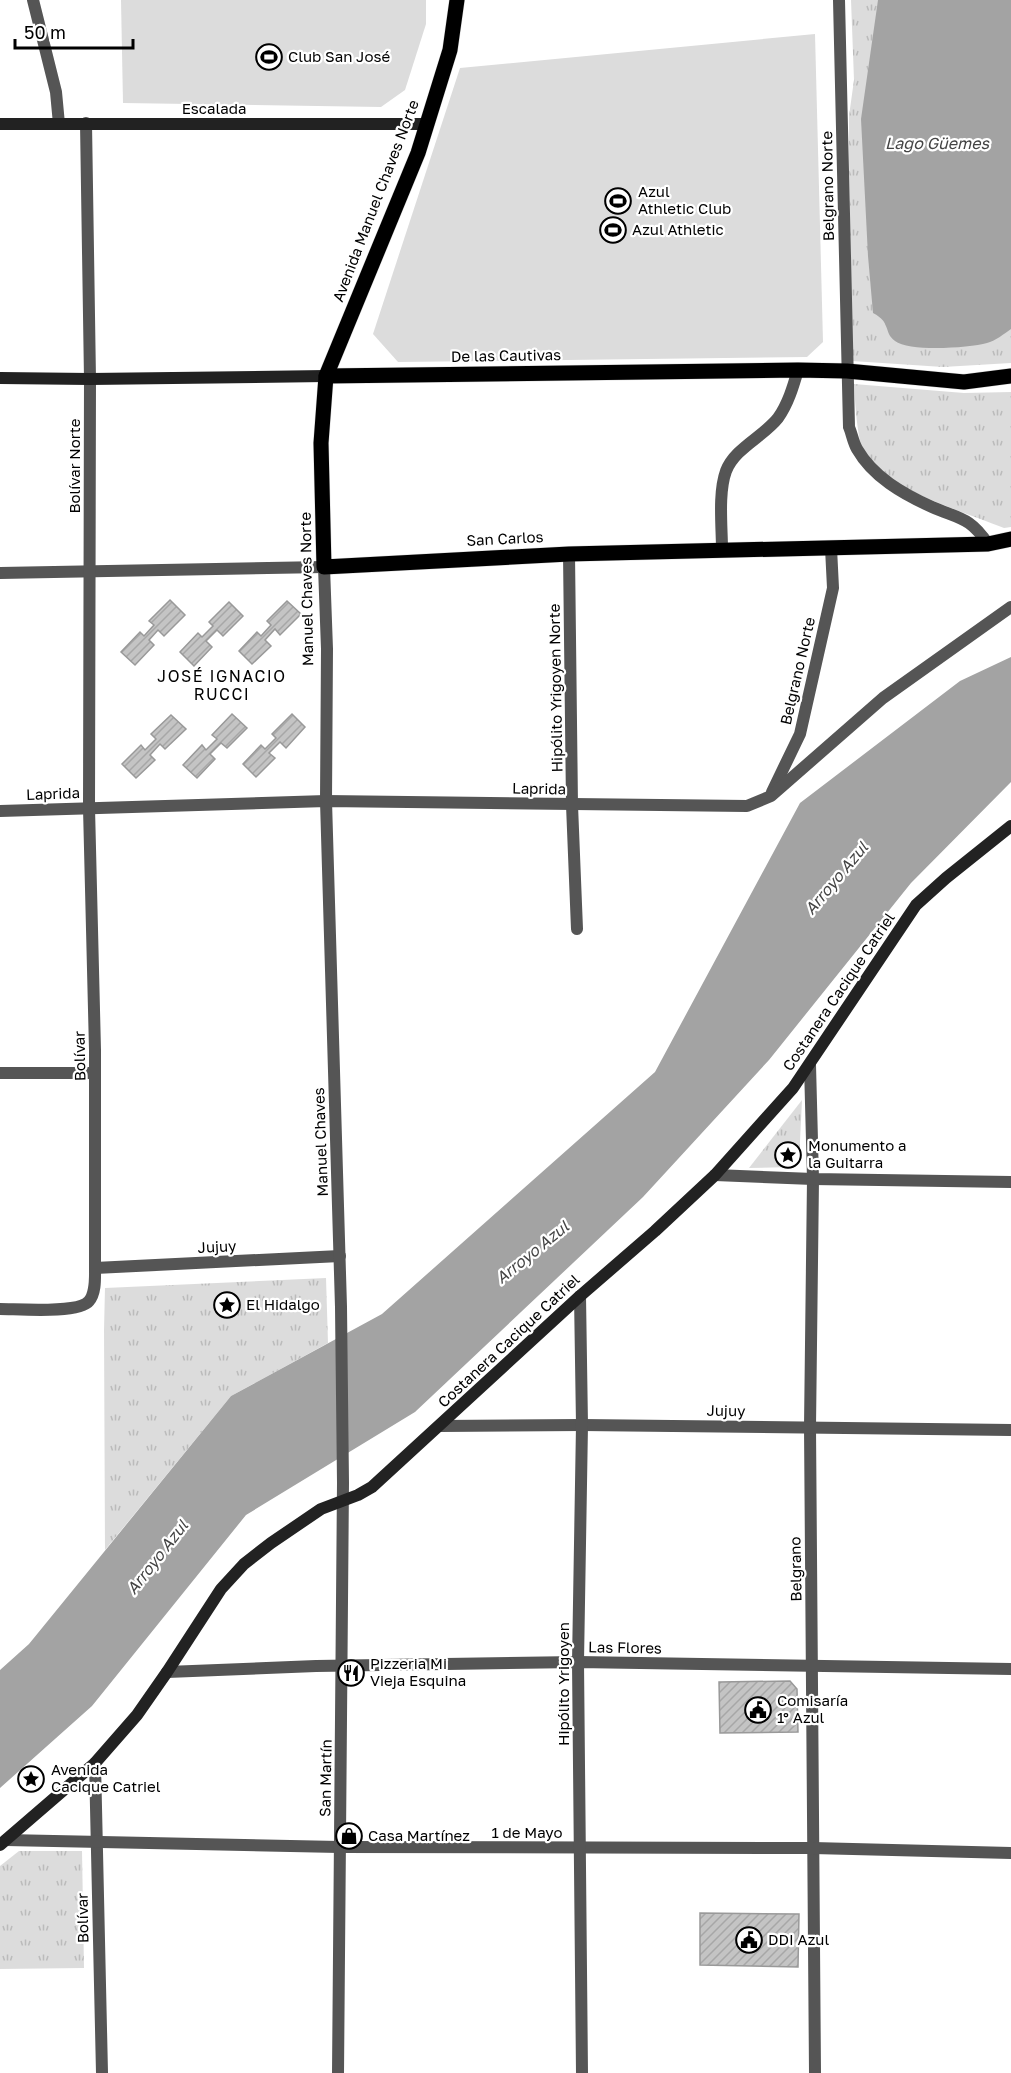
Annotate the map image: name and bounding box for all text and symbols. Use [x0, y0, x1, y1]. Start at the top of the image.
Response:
scale bar [15, 12, 134, 50]
text: 50 m [24, 21, 66, 43]
sports icon: Club San José [254, 42, 284, 72]
place label: Club San José [288, 47, 390, 65]
street label: Avenida Manuel Chaves Norte [328, 97, 422, 304]
street label: Escalada [182, 99, 246, 117]
street label: Belgrano Norte [817, 131, 837, 241]
water label: Lago Güemes [885, 133, 990, 153]
place label: Azul Athletic Club [638, 182, 731, 217]
sports icon: Azul Athletic Club [603, 186, 633, 216]
sports icon: Azul Athletic [598, 215, 628, 245]
place label: Azul Athletic [632, 220, 724, 238]
street label: De las Cautivas [451, 345, 561, 365]
street label: Bolívar Norte [65, 418, 83, 514]
street label: Manuel Chaves Norte [296, 511, 316, 666]
street label: San Carlos [466, 527, 544, 549]
street label: Hipólito Yrigoyen Norte [545, 603, 565, 773]
street label: Belgrano Norte [776, 615, 818, 726]
district label: JOSÉ IGNACIO RUCCI [157, 666, 287, 704]
street label: Laprida [512, 779, 566, 797]
street label: Laprida [26, 783, 80, 803]
water label: Arroyo Azul [800, 837, 873, 918]
street label: Costanera Cacique Catriel [778, 909, 898, 1074]
street label: Bolívar [70, 1031, 88, 1081]
street label: Manuel Chaves [309, 1087, 331, 1197]
place label: Monumento a la Guitarra [808, 1136, 906, 1171]
place icon: Monumento a la Guitarra [773, 1140, 803, 1170]
water label: Arroyo Azul [491, 1216, 573, 1288]
street label: Jujuy [197, 1236, 237, 1256]
street label: Costanera Cacique Catriel [434, 1270, 583, 1411]
place icon: El Hidalgo [212, 1290, 242, 1320]
place label: El Hidalgo [246, 1295, 320, 1313]
street label: Jujuy [706, 1401, 746, 1419]
water label: Arroyo Azul [122, 1515, 193, 1598]
street label: Belgrano [785, 1536, 805, 1602]
street label: Hipólito Yrigoyen [554, 1622, 572, 1746]
street label: Las Flores [588, 1637, 662, 1657]
place label: Pizzeria Mi Vieja Esquina [370, 1654, 466, 1689]
restaurant icon: Pizzeria Mi Vieja Esquina [336, 1658, 366, 1688]
place label: Comisaría 1° Azul [777, 1691, 848, 1726]
public building icon: Comisaría 1° Azul [743, 1695, 773, 1725]
street label: San Martín [315, 1739, 335, 1817]
place label: Avenida Cacique Catriel [51, 1760, 161, 1795]
place icon: Avenida Cacique Catriel [16, 1764, 46, 1794]
shop icon: Casa Martínez [334, 1821, 364, 1851]
street label: 1 de Mayo [492, 1823, 562, 1841]
place label: Casa Martínez [368, 1826, 470, 1844]
street label: Bolívar [73, 1893, 91, 1943]
public building icon: DDI Azul [734, 1925, 764, 1955]
place label: DDI Azul [768, 1930, 829, 1948]

